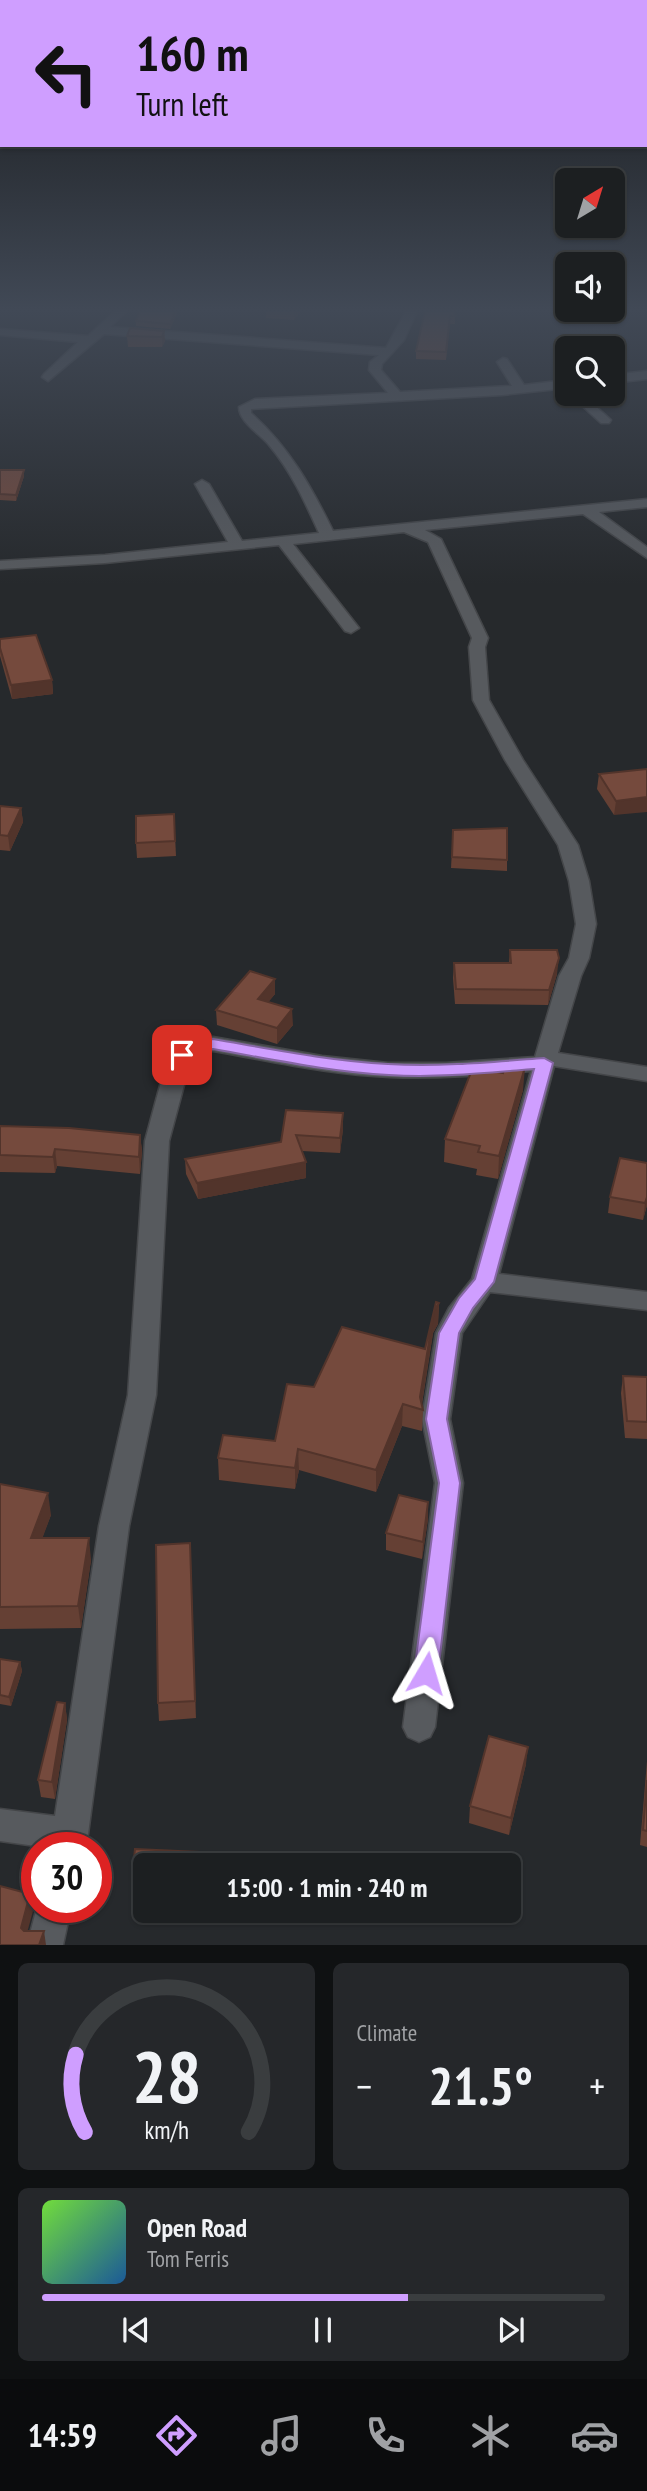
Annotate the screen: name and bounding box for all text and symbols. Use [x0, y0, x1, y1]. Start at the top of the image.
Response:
text: 160 m [136, 21, 249, 85]
icon: left [21, 28, 112, 119]
text: Turn left [136, 83, 228, 125]
north arrow [555, 168, 625, 238]
map controls [555, 168, 625, 406]
button: sound [555, 252, 625, 322]
button: search [555, 336, 625, 406]
pin [152, 1025, 212, 1085]
icon: arrive [163, 1036, 201, 1074]
position arrow [389, 1636, 463, 1710]
speed limit sign: 30 [21, 1832, 112, 1923]
text: 15:00 · 1 min · 240 m [227, 1871, 427, 1904]
text: Climate [357, 2018, 417, 2047]
text: 28 [131, 2029, 201, 2123]
text: 21.5° [428, 2052, 533, 2119]
text: − [357, 2061, 372, 2110]
text: + [589, 2061, 605, 2110]
text: km/h [144, 2114, 188, 2146]
text: Open Road [147, 2211, 247, 2244]
text: Tom Ferris [147, 2244, 229, 2273]
icon: previous [117, 2311, 155, 2349]
icon: pause [304, 2311, 342, 2349]
icon: next [492, 2311, 530, 2349]
icon: directions [152, 2411, 201, 2460]
icon: music [257, 2411, 306, 2460]
icon: phone [361, 2411, 410, 2460]
icon: climate [466, 2411, 515, 2460]
icon: car [570, 2411, 619, 2460]
text: 14:59 [28, 2414, 97, 2456]

